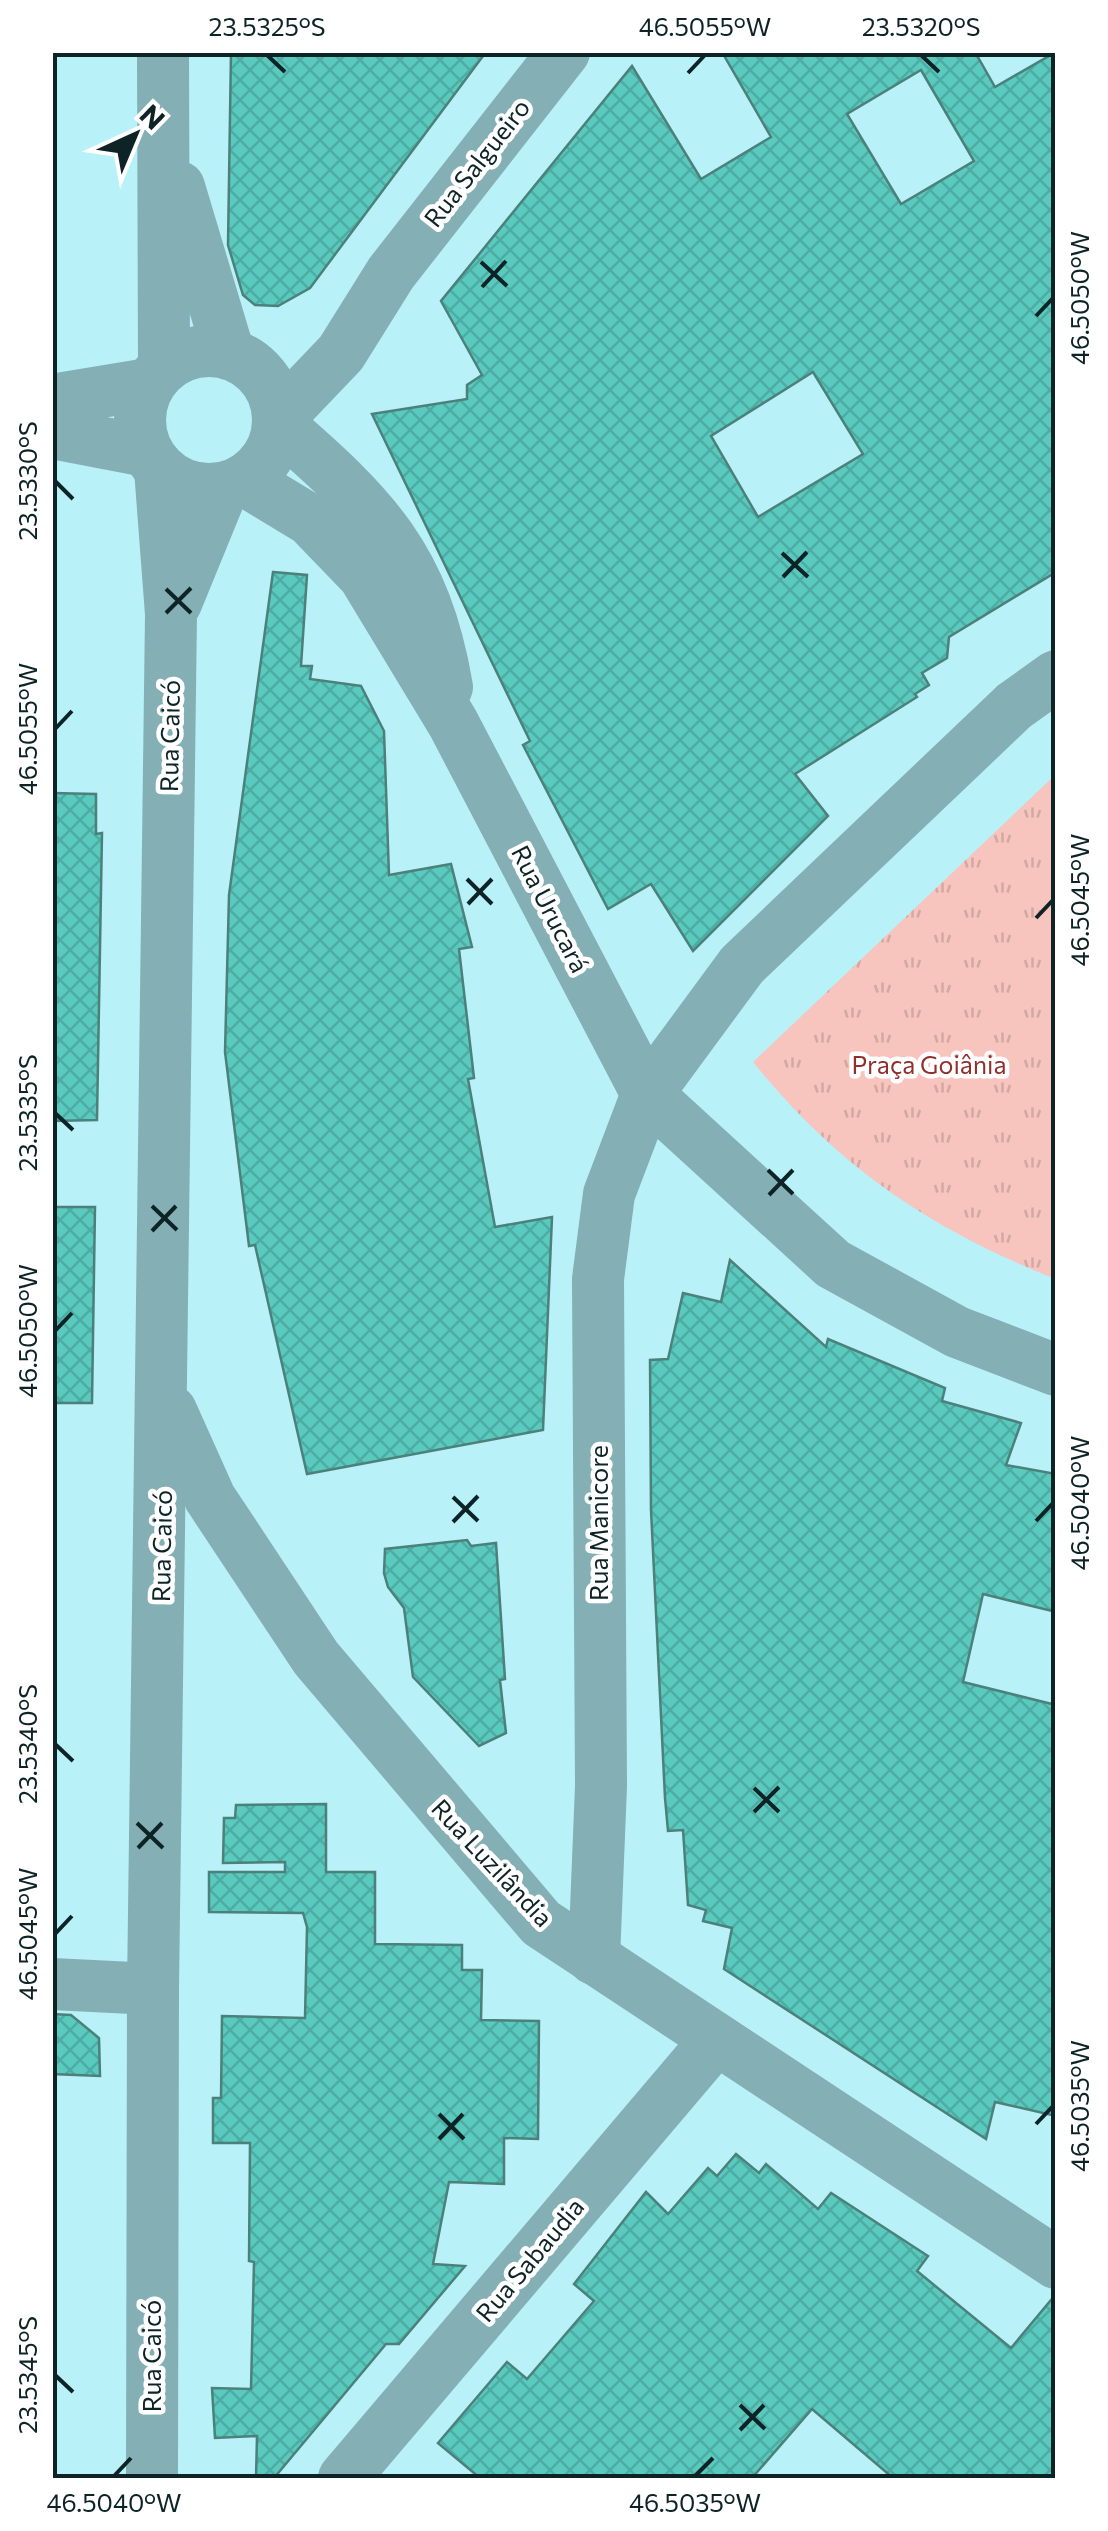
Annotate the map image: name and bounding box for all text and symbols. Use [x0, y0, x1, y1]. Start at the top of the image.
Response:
text: 23.5325°S [209, 11, 325, 41]
text: 46.5055°W [639, 11, 771, 41]
text: 23.5320°S [862, 11, 980, 41]
north arrow [85, 85, 185, 185]
street label: Rua Salgueiro [417, 92, 535, 232]
text: N [134, 97, 172, 136]
text: 46.5050°W [1064, 231, 1094, 365]
text: 23.5330°S [12, 421, 42, 541]
text: 46.5055°W [12, 663, 42, 795]
street label: Rua Caicó [153, 680, 185, 792]
text: 46.5045°W [1064, 834, 1094, 966]
street label: Rua Urucará [506, 840, 596, 977]
park label: Praça Goiânia [851, 1049, 1007, 1079]
text: 23.5335°S [12, 1054, 42, 1172]
text: 46.5050°W [12, 1264, 42, 1398]
text: 46.5040°W [1064, 1436, 1094, 1570]
street label: Rua Manicore [583, 1445, 613, 1601]
street label: Rua Caicó [145, 1490, 177, 1602]
text: 23.5340°S [12, 1684, 42, 1804]
street label: Rua Luzilândia [426, 1792, 559, 1932]
text: 46.5045°W [12, 1868, 42, 2000]
text: 46.5035°W [1064, 2040, 1094, 2172]
street label: Rua Sabaudia [469, 2192, 590, 2327]
street label: Rua Caicó [136, 2300, 166, 2412]
text: 23.5345°S [12, 2316, 42, 2434]
text: 46.5040°W [47, 2487, 181, 2517]
text: 46.5035°W [629, 2487, 761, 2517]

